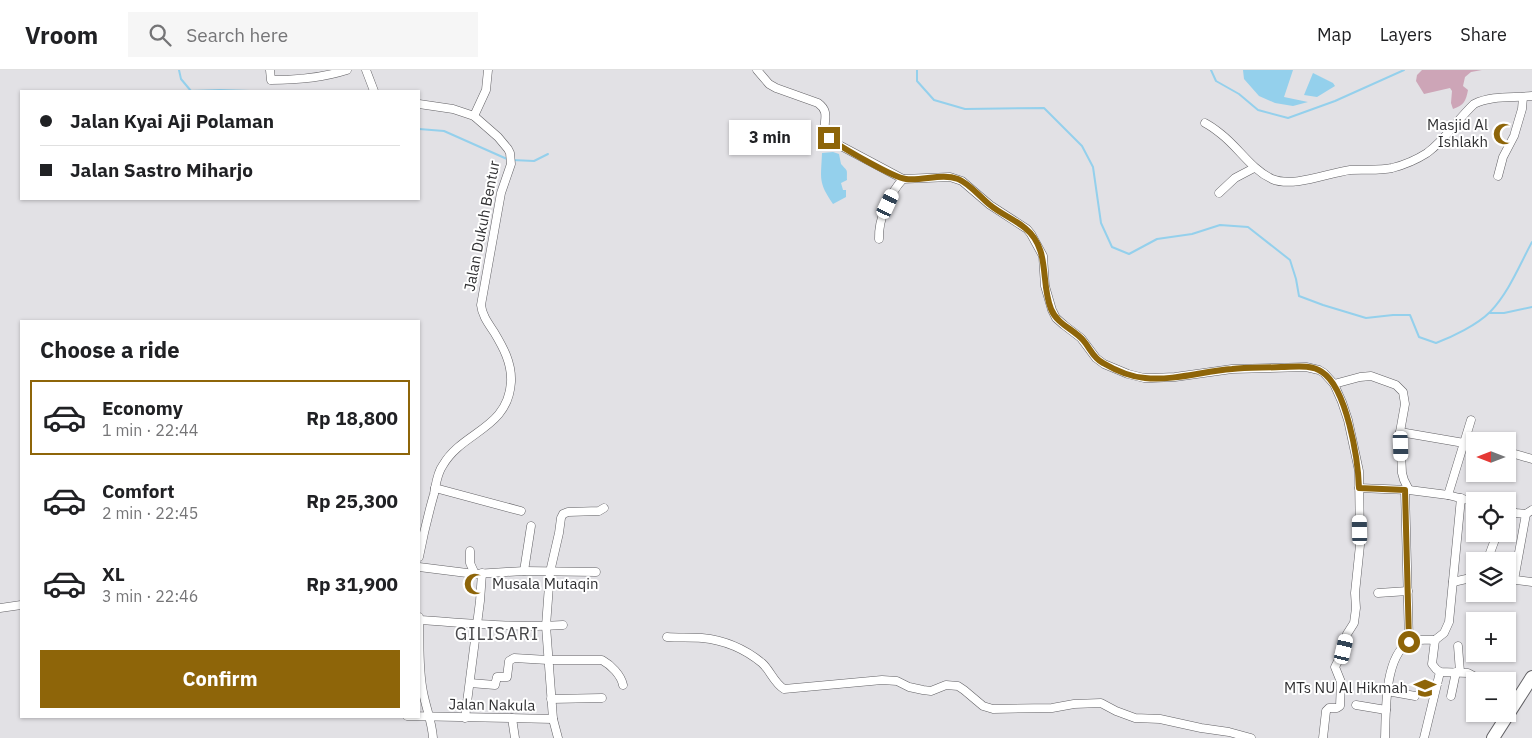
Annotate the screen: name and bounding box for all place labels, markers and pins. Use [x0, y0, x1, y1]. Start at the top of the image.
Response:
place label: Masjid Al Ishlakh [1427, 115, 1488, 151]
mosque icon: Masjid Al Ishlakh [1491, 121, 1517, 147]
mosque icon: Musala Mutaqin [462, 571, 488, 597]
place label: Musala Mutaqin [492, 574, 599, 593]
school or university icon: MTs NU Al Hikmah [1412, 675, 1438, 701]
place label: MTs NU Al Hikmah [1284, 678, 1408, 697]

